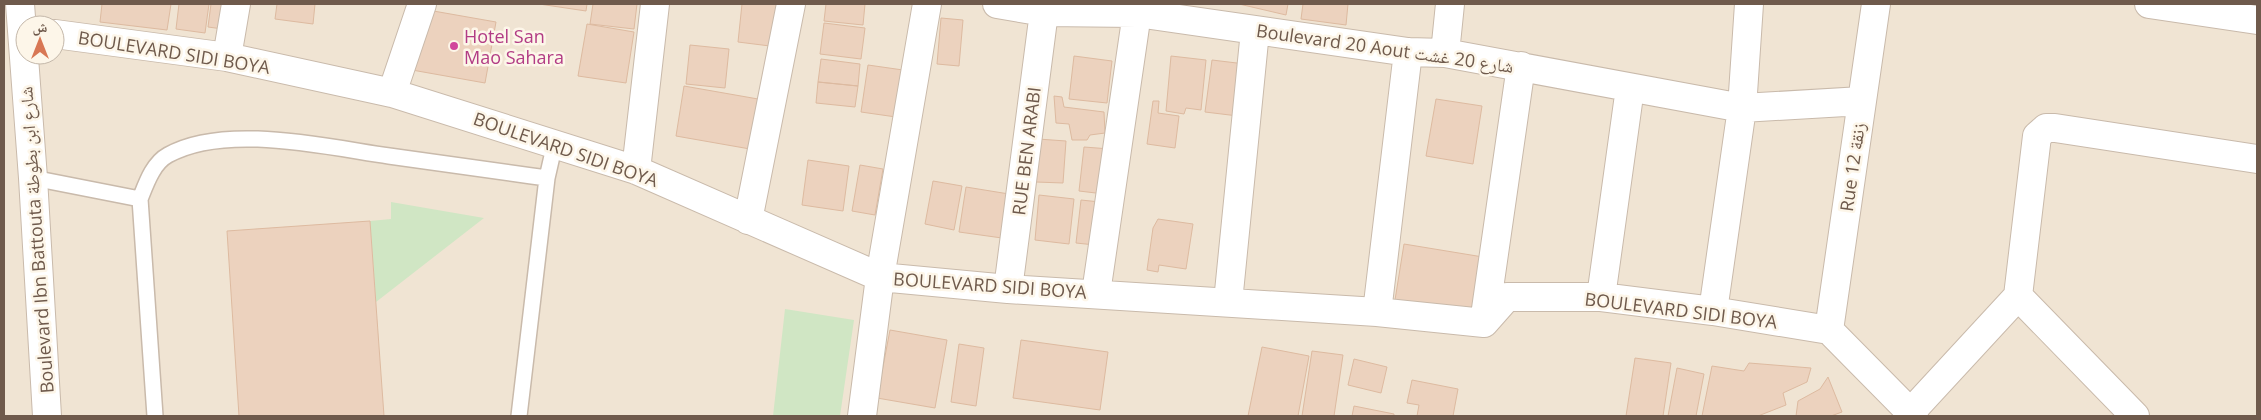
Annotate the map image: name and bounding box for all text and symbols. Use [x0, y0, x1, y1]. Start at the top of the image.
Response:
north arrow [15, 15, 65, 65]
text: ش [33, 17, 48, 36]
street label: Boulevard 20 Aout شارع 20 غشت [1255, 18, 1515, 78]
place label: Hotel San Mao Sahara [464, 24, 564, 69]
street label: BOULEVARD SIDI BOYA [76, 25, 272, 79]
marker: Hotel San Mao Sahara [448, 40, 460, 52]
street label: RUE BEN ARABI [1006, 85, 1046, 217]
street label: Boulevard Ibn Battouta شارع ابن بطوطة [13, 86, 59, 394]
street label: BOULEVARD SIDI BOYA [470, 106, 662, 192]
street label: Rue 12 زنقة [1834, 121, 1870, 213]
street label: BOULEVARD SIDI BOYA [892, 266, 1088, 304]
street label: BOULEVARD SIDI BOYA [1583, 286, 1779, 334]

